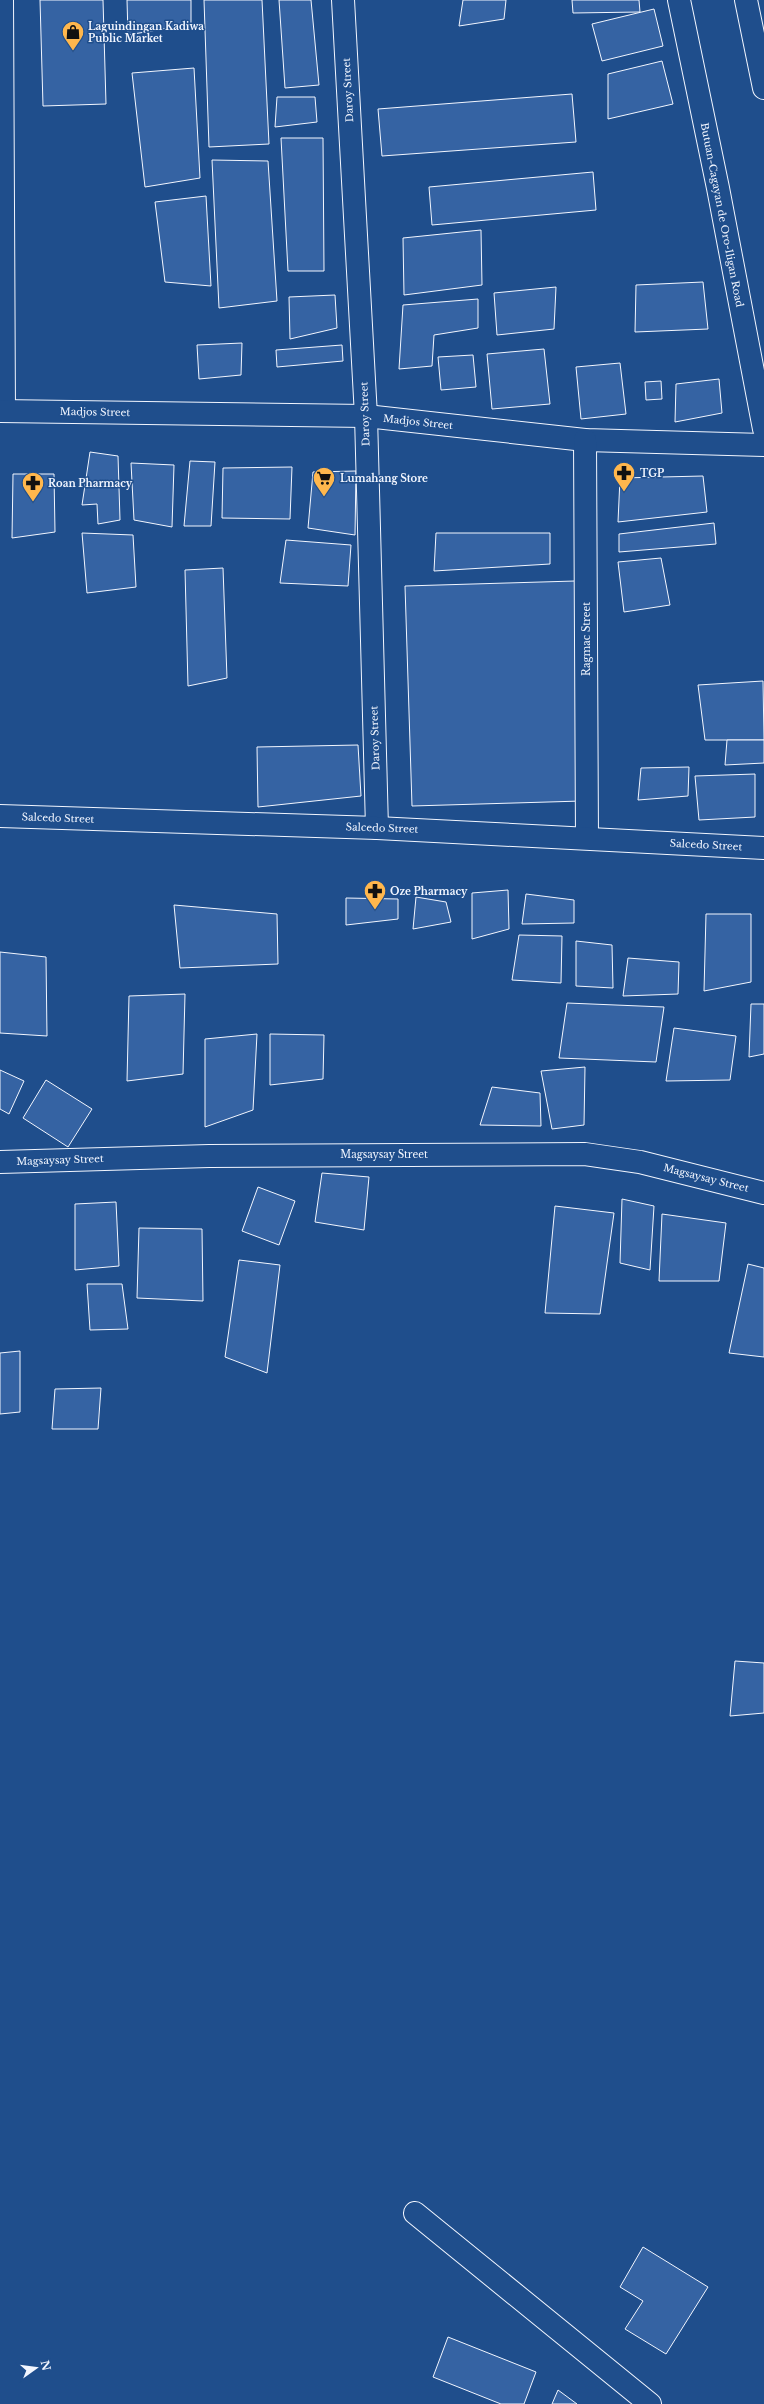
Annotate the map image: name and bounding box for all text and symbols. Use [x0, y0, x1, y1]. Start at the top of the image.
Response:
shop icon: Laguindingan Kadiwa Public Market [60, 19, 86, 52]
place label: Laguindingan Kadiwa Public Market [88, 20, 204, 45]
street label: Daroy Street [340, 57, 356, 122]
street label: Butuan-Cagayan de Oro-Iligan Road [698, 122, 746, 309]
street label: Daroy Street [357, 381, 373, 446]
street label: Madjos Street [60, 405, 130, 419]
street label: Madjos Street [382, 412, 454, 432]
pharmacy icon: TGP [611, 460, 637, 493]
supermarket icon: Lumahang Store [311, 465, 337, 498]
place label: TGP [640, 467, 664, 480]
pharmacy icon: Roan Pharmacy [20, 470, 46, 503]
place label: Lumahang Store [340, 472, 428, 485]
place label: Roan Pharmacy [48, 477, 133, 490]
street label: Ragmac Street [580, 602, 593, 676]
street label: Daroy Street [367, 705, 383, 770]
street label: Salcedo Street [22, 810, 95, 826]
street label: Salcedo Street [346, 820, 419, 836]
street label: Salcedo Street [669, 837, 743, 853]
pharmacy icon: Oze Pharmacy [362, 878, 388, 911]
place label: Oze Pharmacy [390, 885, 468, 898]
street label: Magsaysay Street [340, 1148, 428, 1161]
street label: Magsaysay Street [16, 1152, 104, 1168]
street label: Magsaysay Street [662, 1161, 750, 1195]
north arrow [16, 2348, 56, 2388]
text: N [38, 2359, 54, 2373]

